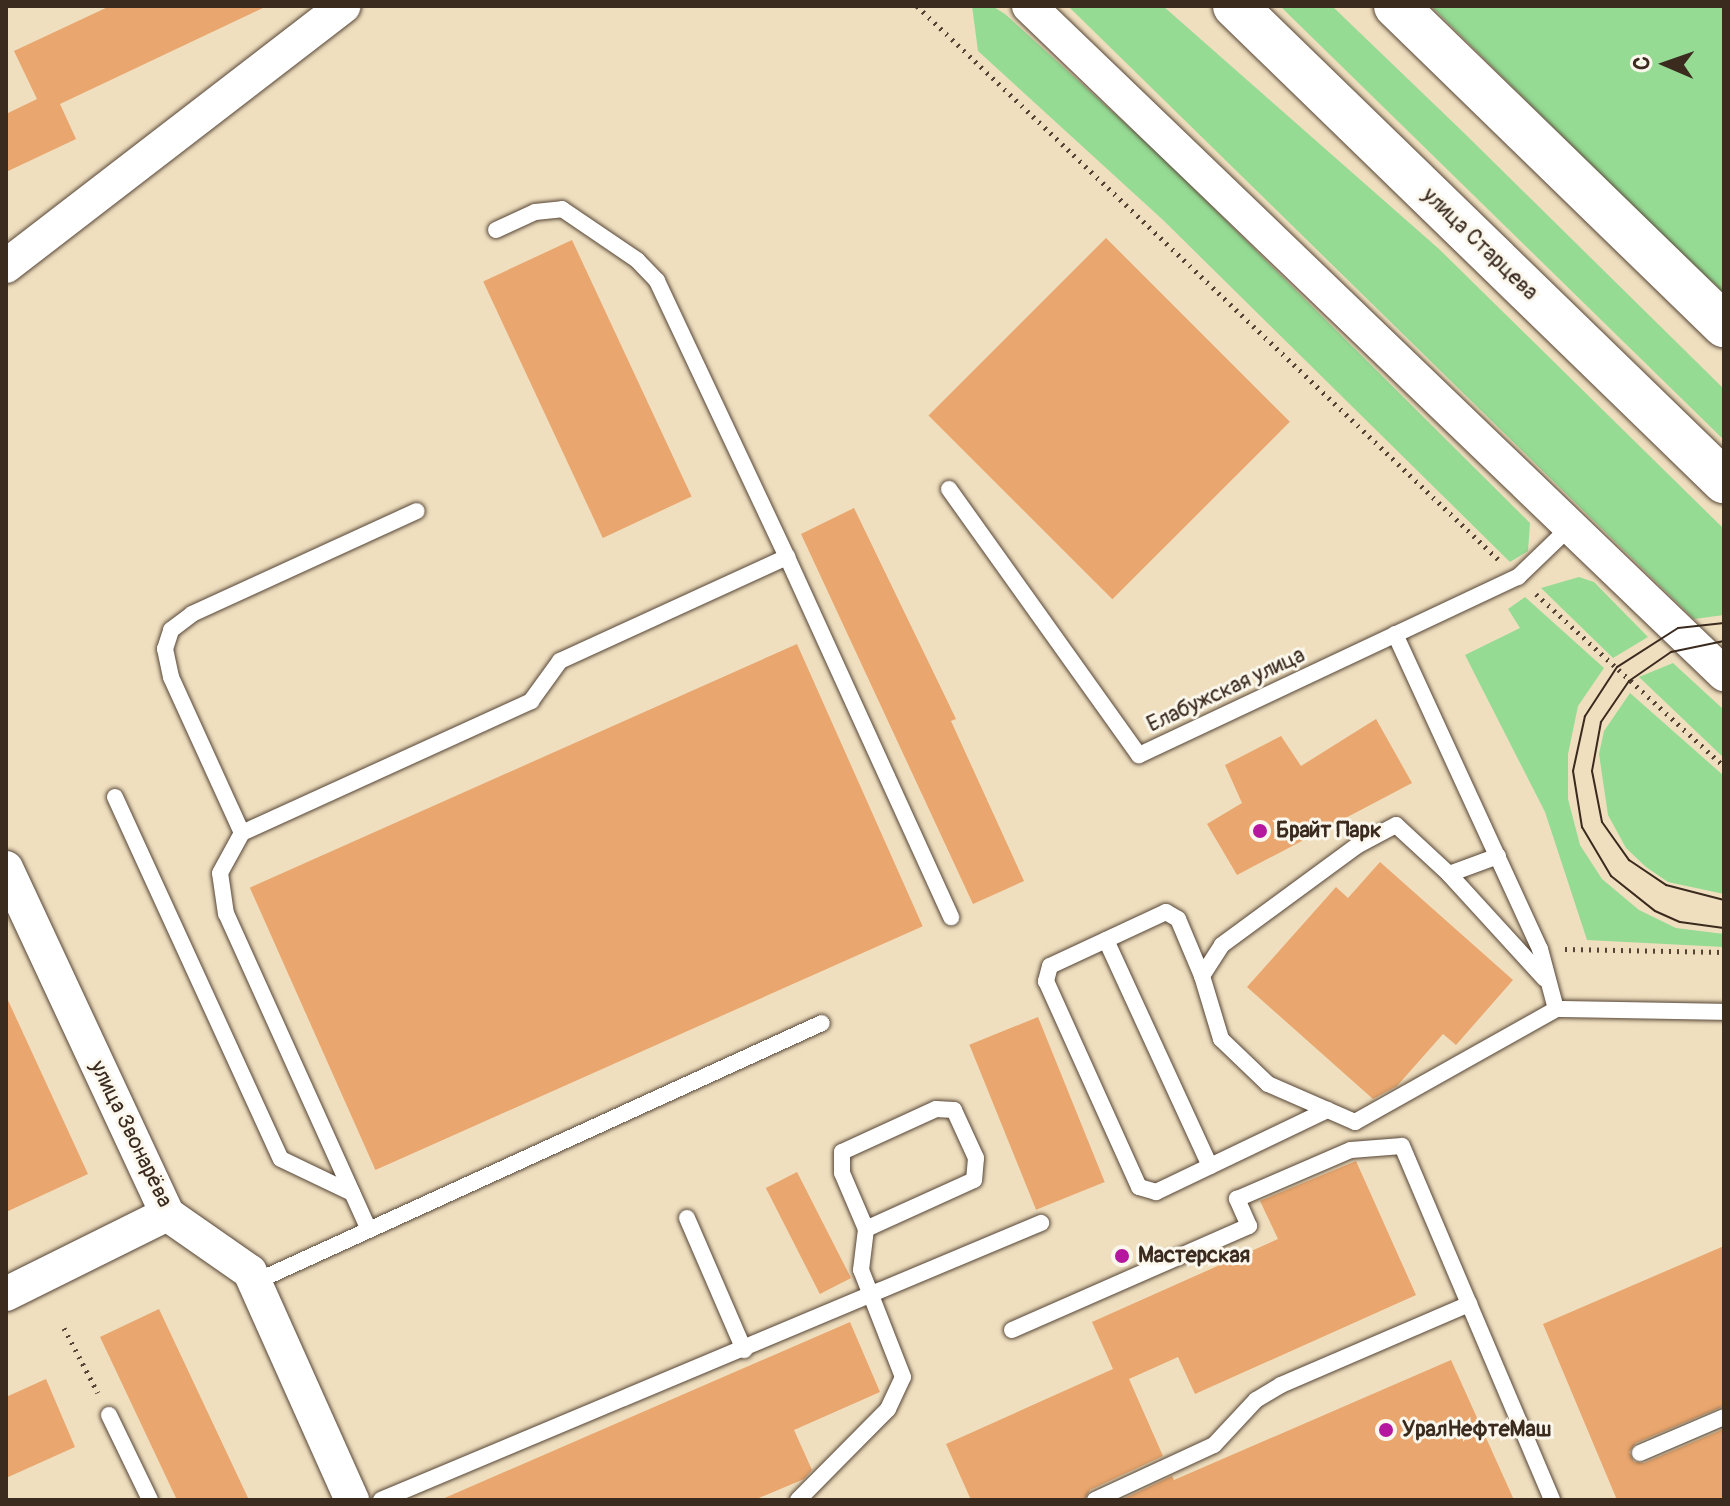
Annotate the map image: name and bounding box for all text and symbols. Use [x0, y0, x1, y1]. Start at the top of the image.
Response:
north arrow [1626, 24, 1706, 104]
text: С [1628, 56, 1656, 70]
street label: улица Старцева [1417, 182, 1543, 306]
street label: Елабужская улица [1143, 642, 1309, 738]
place label: Брайт Парк [1276, 818, 1381, 844]
marker: Брайт Парк [1251, 822, 1269, 840]
street label: улица Звонарёва [84, 1056, 178, 1212]
place label: Мастерская [1138, 1243, 1250, 1269]
marker: Мастерская [1113, 1247, 1131, 1265]
place label: УралНефтеМаш [1402, 1417, 1551, 1443]
marker: УралНефтеМаш [1377, 1421, 1395, 1439]

